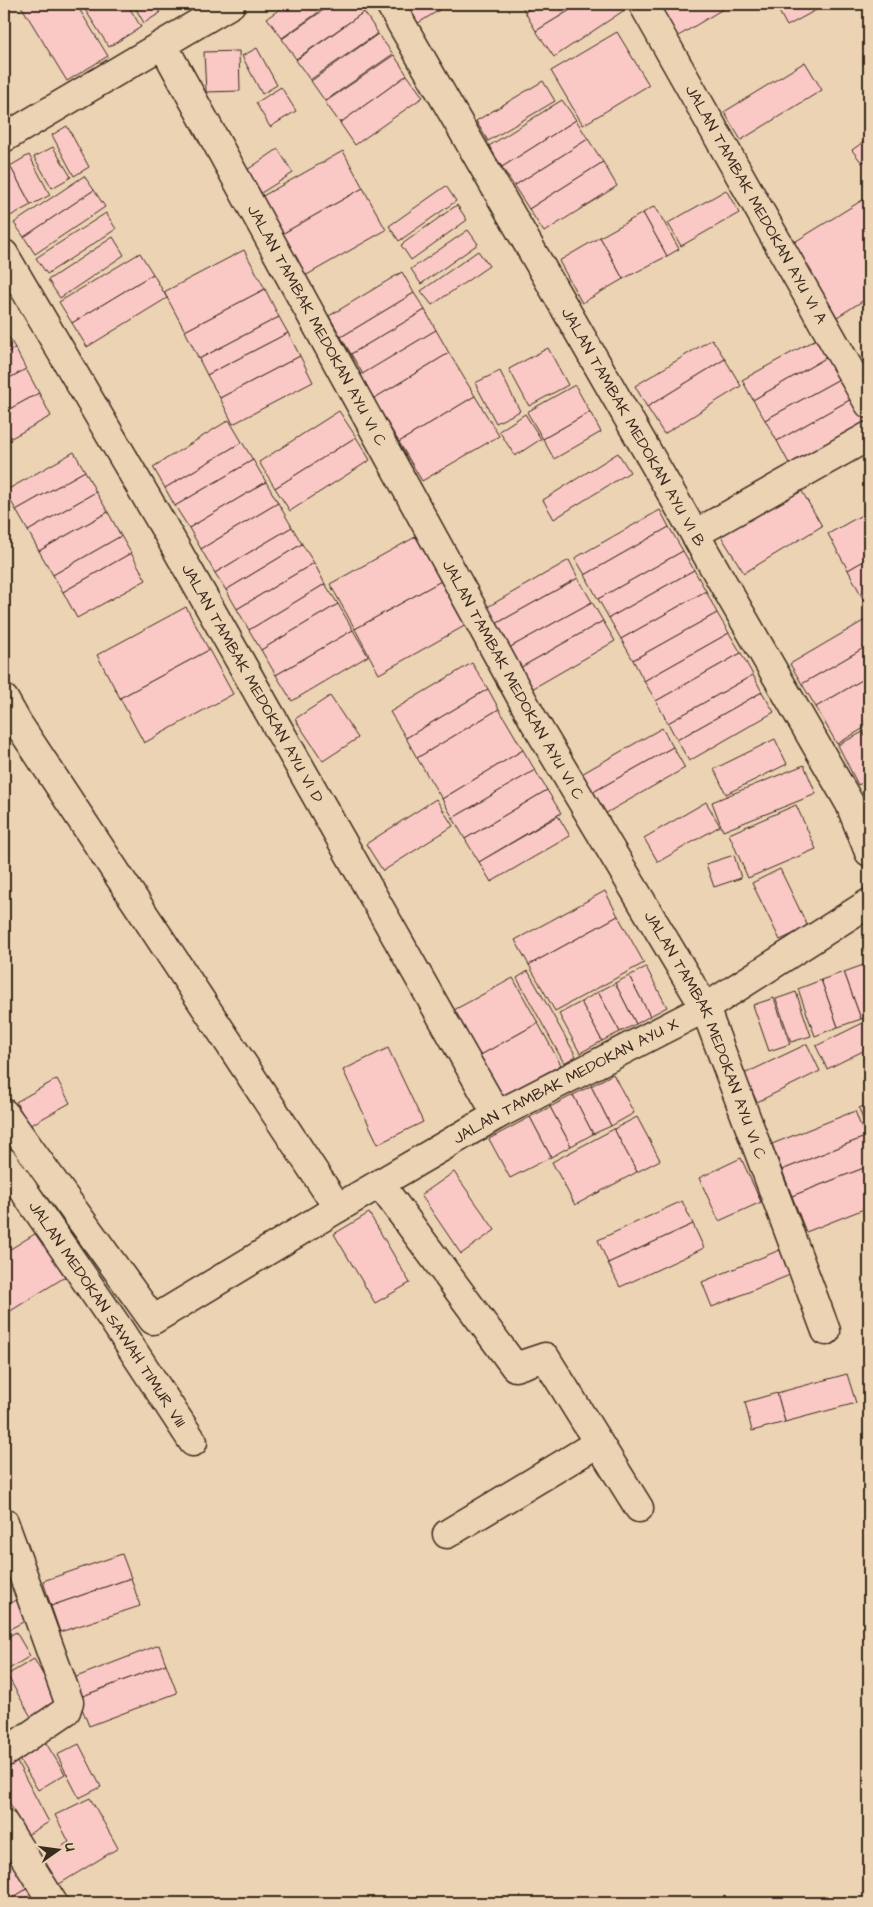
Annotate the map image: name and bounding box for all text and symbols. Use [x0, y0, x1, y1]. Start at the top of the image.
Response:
street label: JALAN TAMBAK MEDOKAN AYU VI A [680, 81, 832, 328]
street label: JALAN TAMBAK MEDOKAN AYU VI C [242, 201, 392, 450]
street label: JALAN TAMBAK MEDOKAN AYU VI B [556, 304, 711, 551]
street label: JALAN TAMBAK MEDOKAN AYU VI C [437, 556, 590, 804]
street label: JALAN TAMBAK MEDOKAN AYU VI D [176, 560, 329, 807]
street label: JALAN TAMBAK MEDOKAN AYU VI C [639, 907, 772, 1163]
street label: JALAN TAMBAK MEDOKAN AYU X [449, 1012, 682, 1149]
street label: JALAN MEDOKAN SAWAH TIMUR VIII [23, 1197, 191, 1432]
north arrow [32, 1824, 82, 1874]
text: U [59, 1841, 80, 1853]

